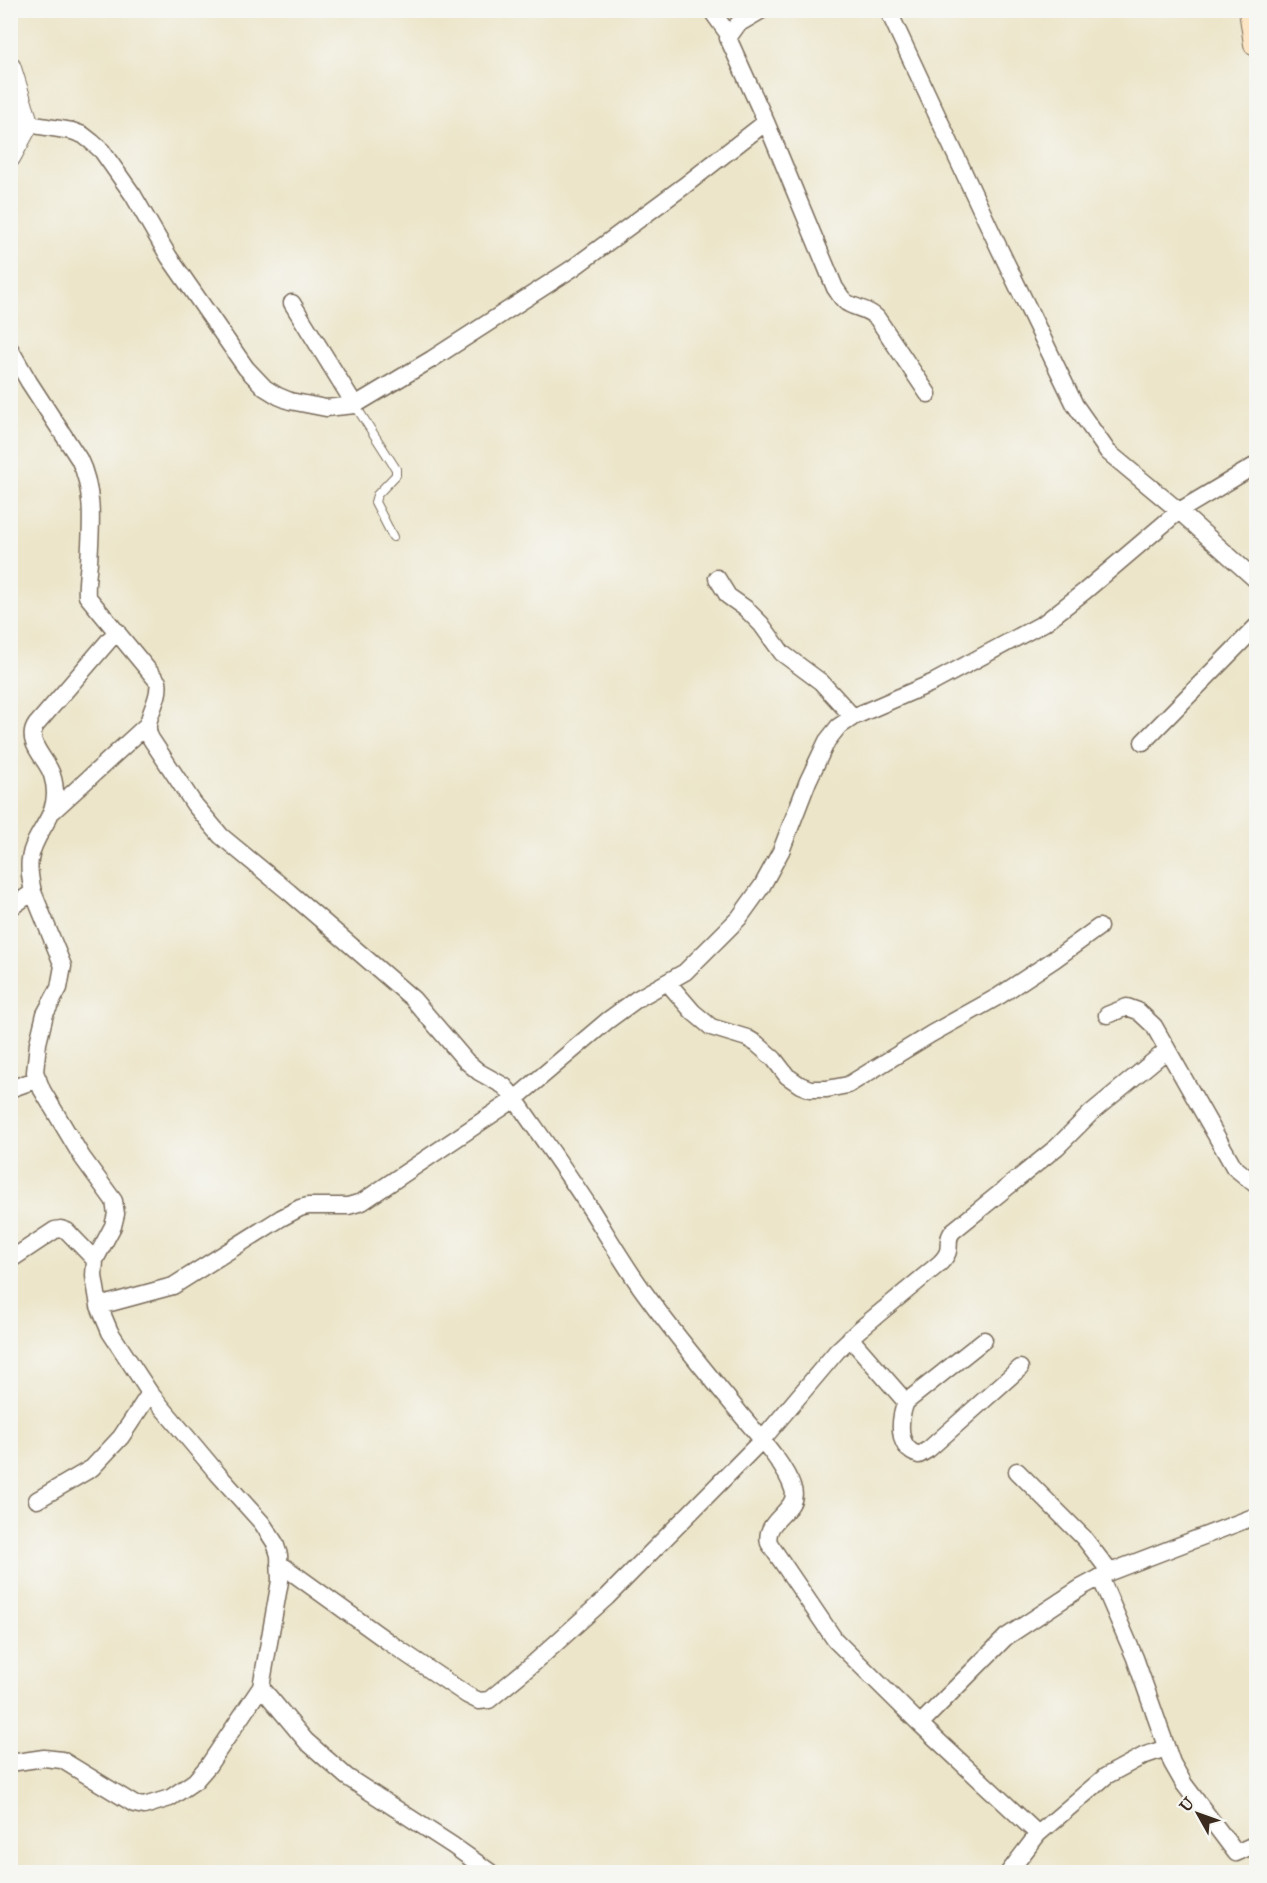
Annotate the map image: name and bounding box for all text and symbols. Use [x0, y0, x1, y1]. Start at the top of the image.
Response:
north arrow [1168, 1784, 1228, 1844]
text: U [1176, 1793, 1198, 1816]

